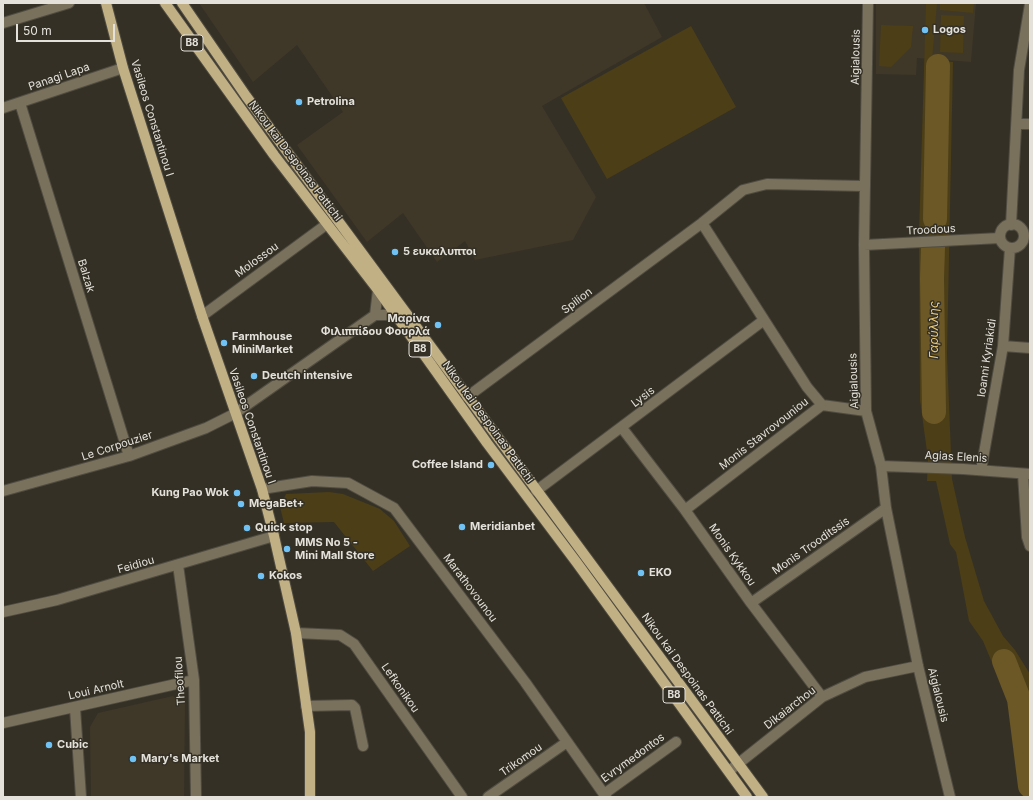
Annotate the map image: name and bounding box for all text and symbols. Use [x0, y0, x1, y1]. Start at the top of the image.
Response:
scale bar [18, 16, 117, 42]
text: 50 m [23, 23, 52, 38]
place label: Logos [933, 23, 966, 37]
marker: Logos [920, 25, 930, 35]
street label: Aigialousis [849, 29, 863, 85]
road number: B8 [181, 35, 203, 51]
street label: Vasileos Constantinou I [128, 58, 176, 178]
street label: Panagi Lapa [27, 60, 91, 94]
place label: Petrolina [307, 95, 355, 109]
marker: Petrolina [294, 97, 304, 107]
street label: Nikou kai Despoinas Pattichi [246, 98, 344, 224]
street label: Troodous [906, 222, 956, 238]
street label: Molossou [233, 240, 281, 280]
place label: 5 ευκαλυπτοι [403, 245, 476, 259]
marker: 5 ευκαλυπτοι [390, 247, 400, 257]
street label: Balzak [75, 258, 97, 294]
street label: Spilion [559, 285, 595, 317]
water label: Γαρύλλης [927, 301, 941, 359]
place label: Μαρίνα Φιλιππίδου Φουρλά [321, 312, 430, 338]
street label: Ioanni Kyriakidi [975, 318, 999, 398]
marker: Μαρίνα Φιλιππίδου Φουρλά [433, 320, 443, 330]
place label: Farmhouse MiniMarket [232, 330, 293, 356]
marker: Farmhouse MiniMarket [219, 338, 229, 348]
road number: B8 [409, 341, 431, 357]
street label: Aigialousis [846, 353, 862, 409]
street label: Nikou kai Despoinas Pattichi [439, 359, 537, 485]
street label: Vasileos Constantinou I [226, 366, 278, 486]
place label: Deutch intensive [262, 369, 352, 383]
marker: Deutch intensive [249, 371, 259, 381]
street label: Lysis [629, 384, 657, 410]
street label: Monis Stavrovouniou [717, 395, 811, 473]
street label: Le Corpouzier [80, 428, 154, 464]
street label: Agias Elenis [924, 449, 988, 465]
place label: Coffee Island [412, 458, 483, 472]
marker: Coffee Island [486, 460, 496, 470]
place label: Kung Pao Wok [151, 486, 229, 500]
marker: Kung Pao Wok [232, 488, 242, 498]
place label: MegaBet+ [249, 497, 304, 511]
marker: MegaBet+ [236, 499, 246, 509]
street label: Monis Trooditssis [770, 514, 852, 578]
place label: Meridianbet [470, 520, 535, 534]
place label: Quick stop [255, 521, 313, 535]
street label: Monis Kykkou [706, 521, 758, 589]
marker: Meridianbet [457, 522, 467, 532]
marker: Quick stop [242, 523, 252, 533]
place label: MMS No 5 - Mini Mall Store [295, 536, 374, 562]
marker: MMS No 5 - Mini Mall Store [282, 544, 292, 554]
street label: Marathovounou [440, 551, 500, 625]
street label: Feidiou [116, 553, 156, 577]
place label: EKO [649, 566, 672, 580]
marker: EKO [636, 568, 646, 578]
place label: Kokos [269, 569, 302, 583]
marker: Kokos [256, 571, 266, 581]
street label: Nikou kai Despoinas Pattichi [638, 611, 736, 737]
street label: Theofilou [172, 656, 188, 706]
street label: Lefkonikou [378, 661, 422, 715]
street label: Aigialousis [925, 666, 951, 724]
street label: Loui Arnolt [67, 677, 125, 703]
street label: Dikaiarchou [762, 684, 818, 732]
road number: B8 [663, 687, 685, 703]
street label: Evrymedontos [599, 731, 667, 785]
place label: Cubic [57, 738, 88, 752]
marker: Cubic [44, 740, 54, 750]
street label: Trikomou [497, 741, 545, 779]
place label: Mary's Market [141, 752, 219, 766]
marker: Mary's Market [128, 754, 138, 764]

